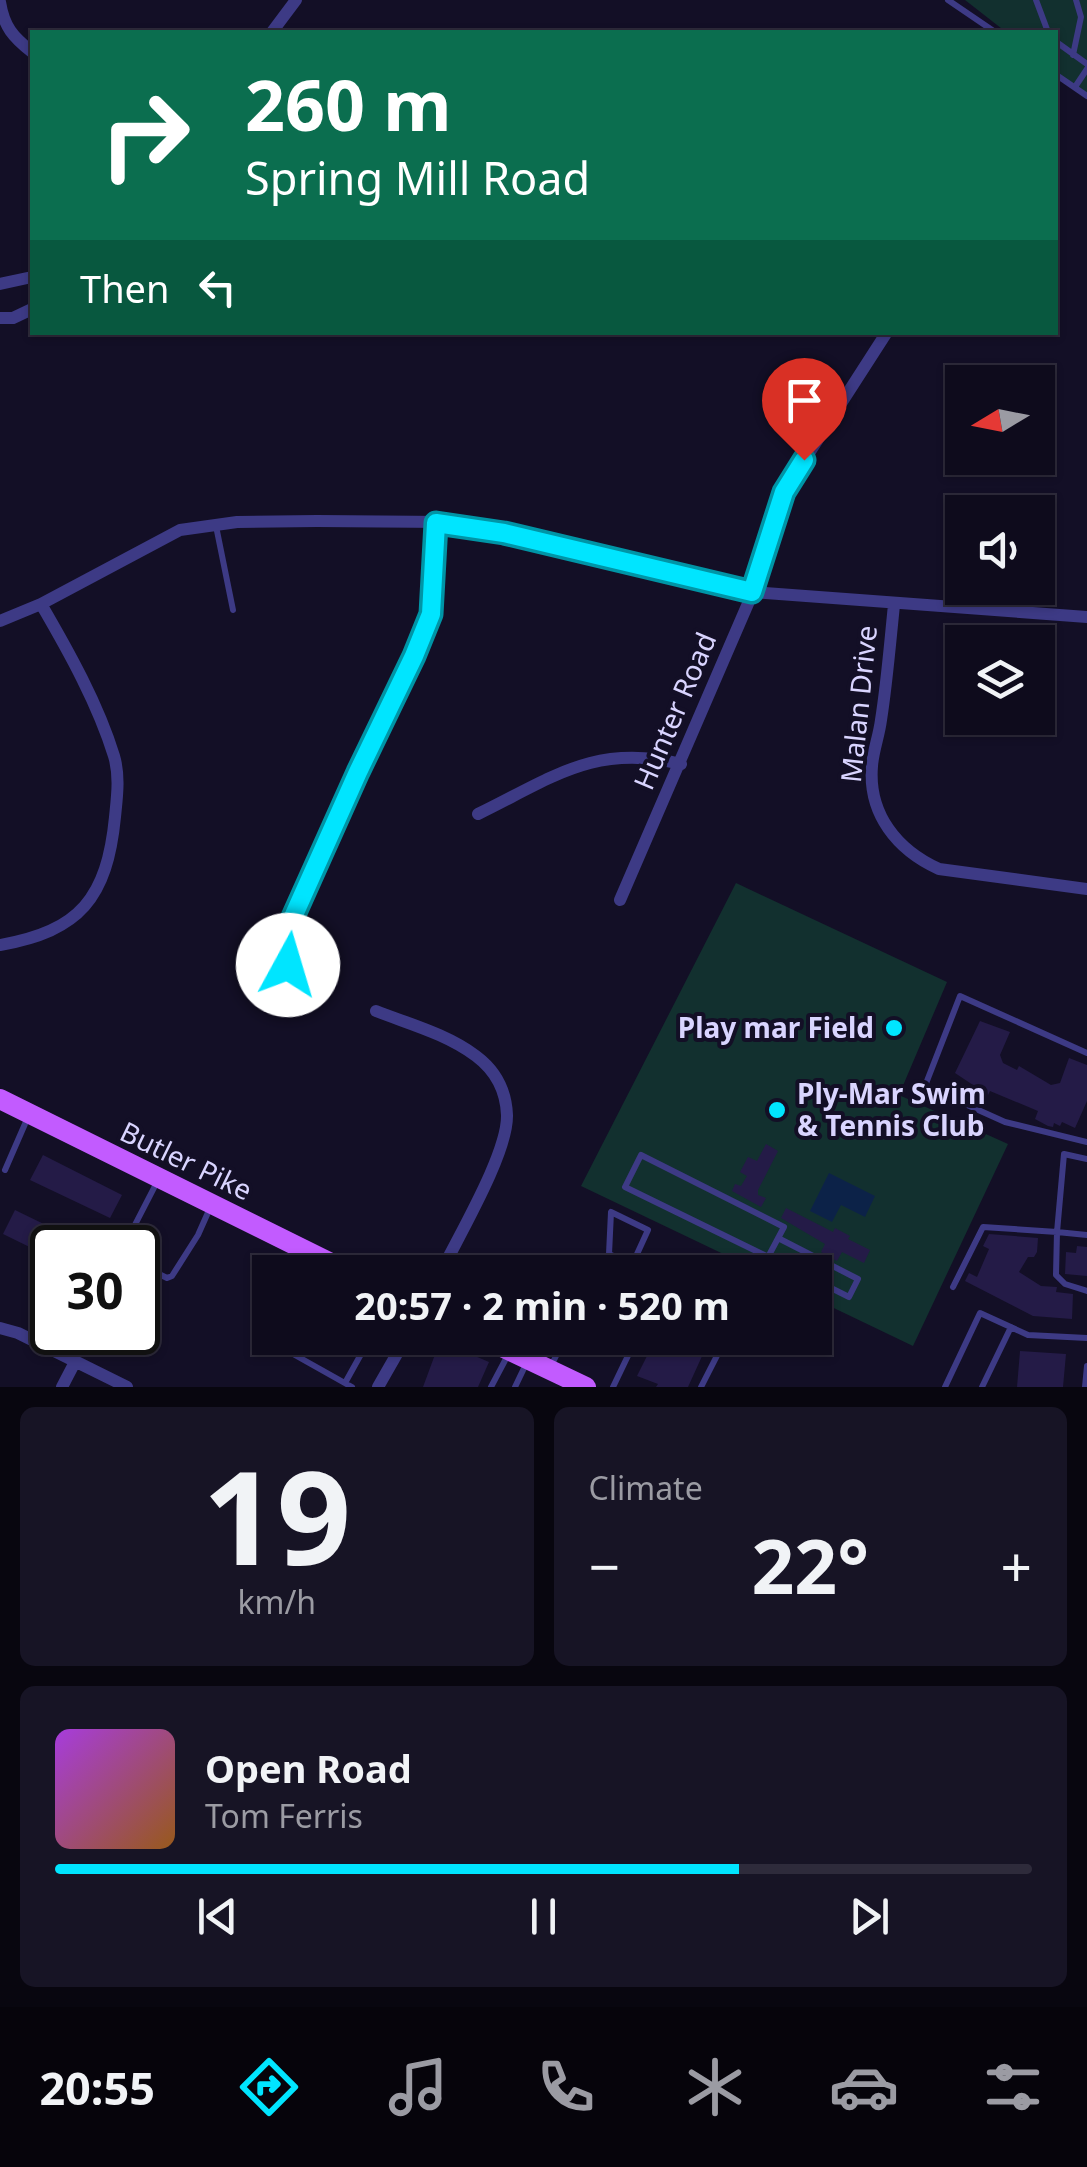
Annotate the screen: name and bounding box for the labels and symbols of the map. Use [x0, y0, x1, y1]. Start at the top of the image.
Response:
pin [762, 358, 847, 461]
north arrow [945, 365, 1055, 475]
street label: Malan Drive [831, 623, 885, 784]
street label: Hunter Road [624, 626, 724, 795]
position arrow [236, 913, 340, 1017]
place label: Play mar Field [678, 1008, 874, 1046]
marker: Play mar Field [883, 1017, 905, 1039]
place label: Ply-Mar Swim & Tennis Club [797, 1074, 986, 1144]
marker: Ply-Mar Swim & Tennis Club [766, 1099, 788, 1121]
street label: Butler Pike [114, 1112, 259, 1208]
speed limit sign: 30 [30, 1225, 160, 1355]

